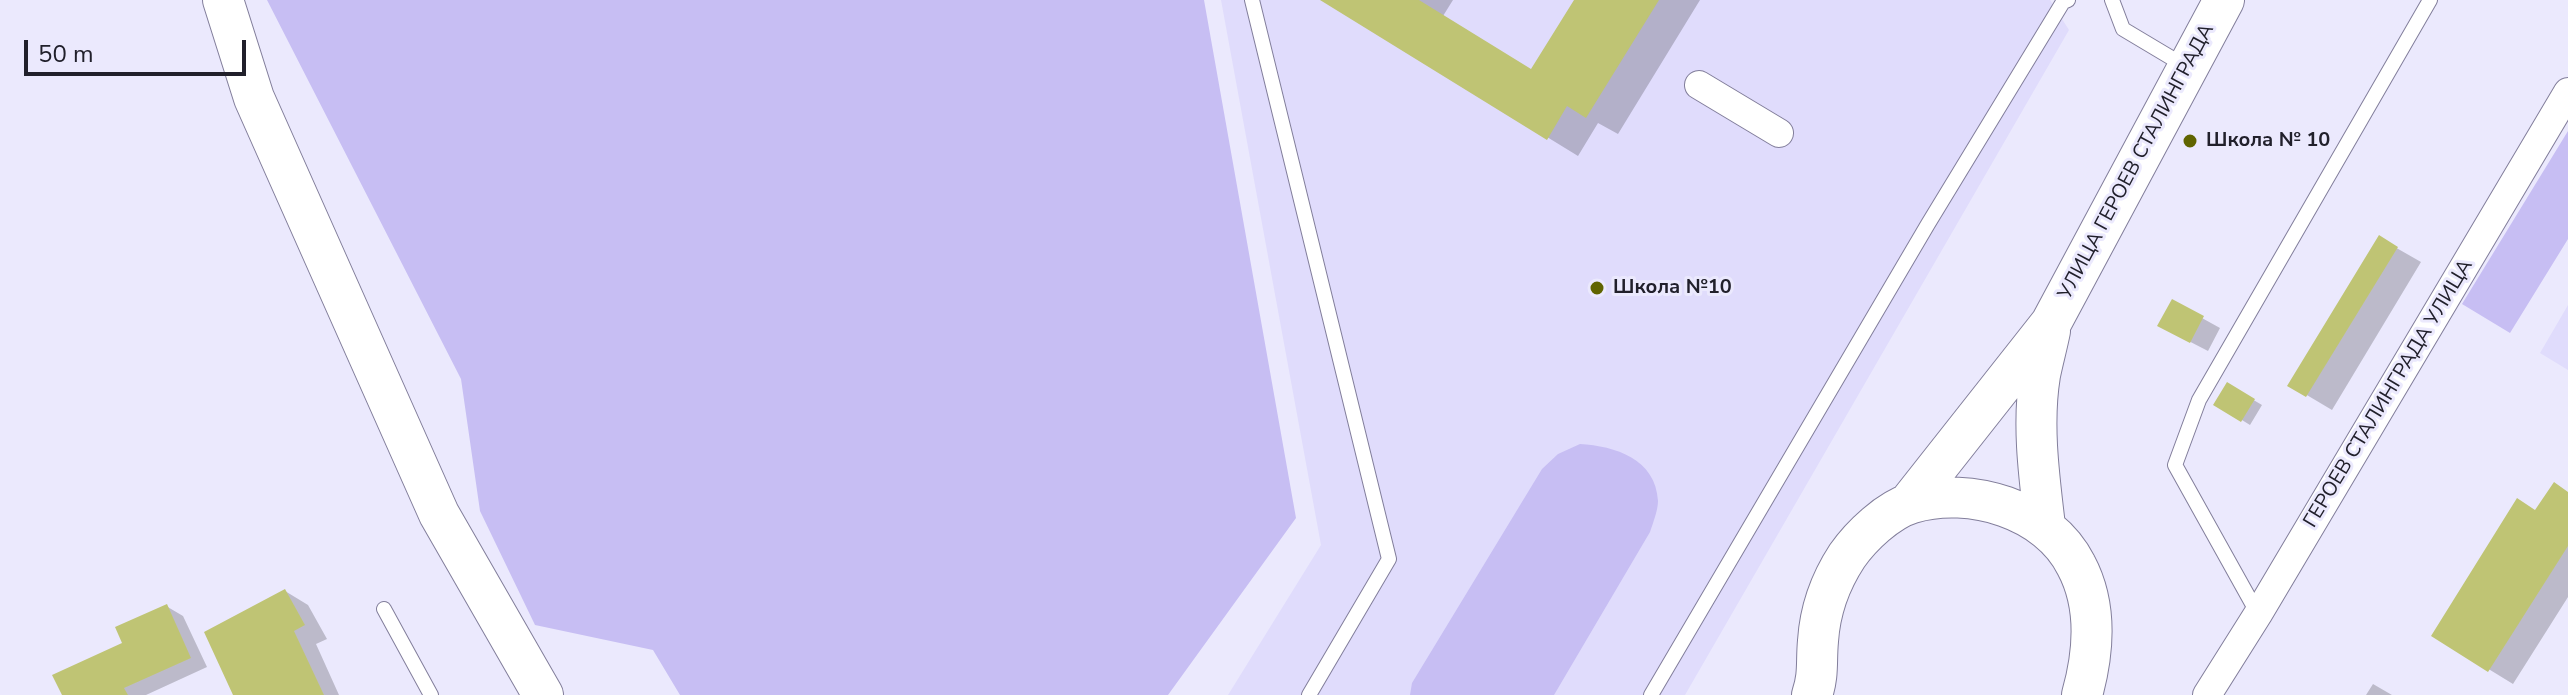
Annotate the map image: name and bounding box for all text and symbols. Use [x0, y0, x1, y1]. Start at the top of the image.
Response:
street label: УЛИЦА ГЕРОЕВ СТАЛИНГРАДА [2054, 20, 2220, 304]
scale bar [28, 24, 250, 74]
text: 50 m [38, 38, 94, 70]
place label: Школа № 10 [2206, 129, 2330, 153]
marker: Школа № 10 [2181, 132, 2199, 150]
street label: ГЕРОЕВ СТАЛИНГРАДА УЛИЦА [2299, 256, 2479, 532]
place label: Школа №10 [1613, 276, 1732, 300]
marker: Школа №10 [1588, 279, 1606, 297]

